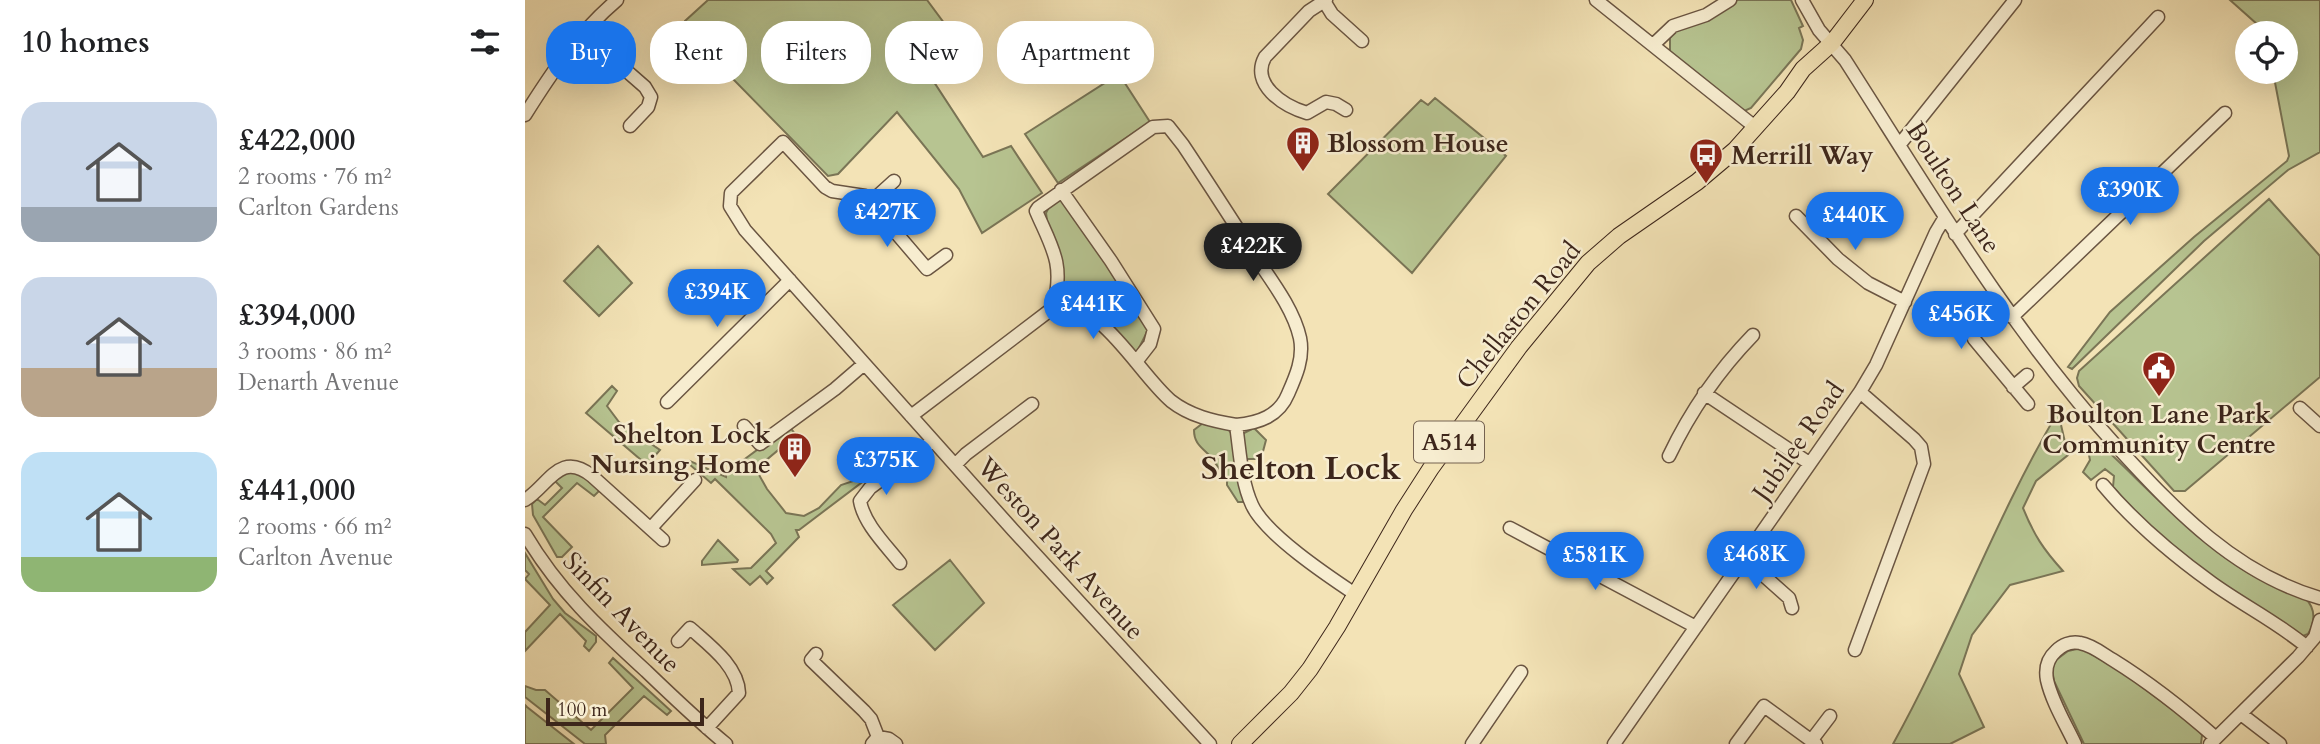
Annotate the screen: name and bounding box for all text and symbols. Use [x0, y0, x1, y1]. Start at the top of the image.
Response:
chip: Buy [546, 21, 636, 84]
chip: Rent [650, 21, 747, 84]
chip: Filters [761, 21, 871, 84]
chip: New [885, 21, 983, 84]
chip: Apartment [997, 21, 1154, 84]
map controls [2235, 21, 2298, 84]
button: locate [2235, 21, 2298, 84]
text: 10 homes [21, 22, 150, 63]
icon: filters [466, 23, 504, 61]
street label: Boulton Lane [1898, 115, 2009, 260]
text: £422,000 [238, 120, 355, 161]
building icon: Blossom House [1284, 124, 1322, 173]
place label: Blossom House [1327, 126, 1509, 161]
icon: home [77, 130, 161, 214]
bus stop icon: Merrill Way [1687, 136, 1725, 185]
place label: Merrill Way [1731, 138, 1874, 173]
text: 2 rooms · 76 m² [238, 161, 391, 192]
pin: £390K [2081, 168, 2179, 227]
text: £390K [2097, 174, 2163, 205]
pin: £427K [838, 190, 936, 249]
text: Carlton Gardens [238, 192, 399, 223]
pin: £440K [1806, 192, 1904, 252]
text: £427K [854, 196, 920, 227]
text: £440K [1822, 199, 1888, 230]
pin: £422K [1204, 224, 1302, 283]
text: £422K [1220, 230, 1286, 261]
street label: Chellaston Road [1448, 234, 1589, 396]
pin: £394K [668, 270, 766, 329]
text: £394K [684, 276, 750, 307]
pin: £441K [1044, 282, 1142, 341]
text: £441K [1060, 288, 1126, 319]
pin: £456K [1912, 292, 2010, 351]
text: £394,000 [238, 295, 355, 336]
text: £456K [1928, 298, 1994, 329]
icon: home [77, 305, 161, 389]
text: 3 rooms · 86 m² [238, 336, 391, 367]
public building icon: Boulton Lane Park Community Centre [2140, 349, 2178, 398]
text: Denarth Avenue [238, 367, 399, 398]
street label: Jubilee Road [1742, 374, 1853, 511]
place label: Boulton Lane Park Community Centre [2042, 397, 2276, 462]
place label: Shelton Lock Nursing Home [591, 417, 772, 482]
road number: A514 [1414, 422, 1484, 462]
building icon: Shelton Lock Nursing Home [776, 430, 814, 479]
pin: £375K [837, 438, 935, 497]
text: £375K [853, 444, 919, 475]
district label: Shelton Lock [1201, 446, 1402, 491]
street label: Weston Park Avenue [968, 449, 1152, 647]
text: £441,000 [238, 470, 355, 511]
icon: home [77, 480, 161, 564]
text: 2 rooms · 66 m² [238, 511, 391, 542]
pin: £581K [1546, 532, 1644, 592]
pin: £468K [1707, 532, 1805, 591]
text: £468K [1723, 538, 1789, 569]
text: £581K [1562, 539, 1628, 570]
text: Carlton Avenue [238, 542, 393, 573]
street label: Sinfin Avenue [555, 544, 688, 681]
scale bar [546, 695, 703, 727]
text: 100 m [557, 697, 607, 723]

